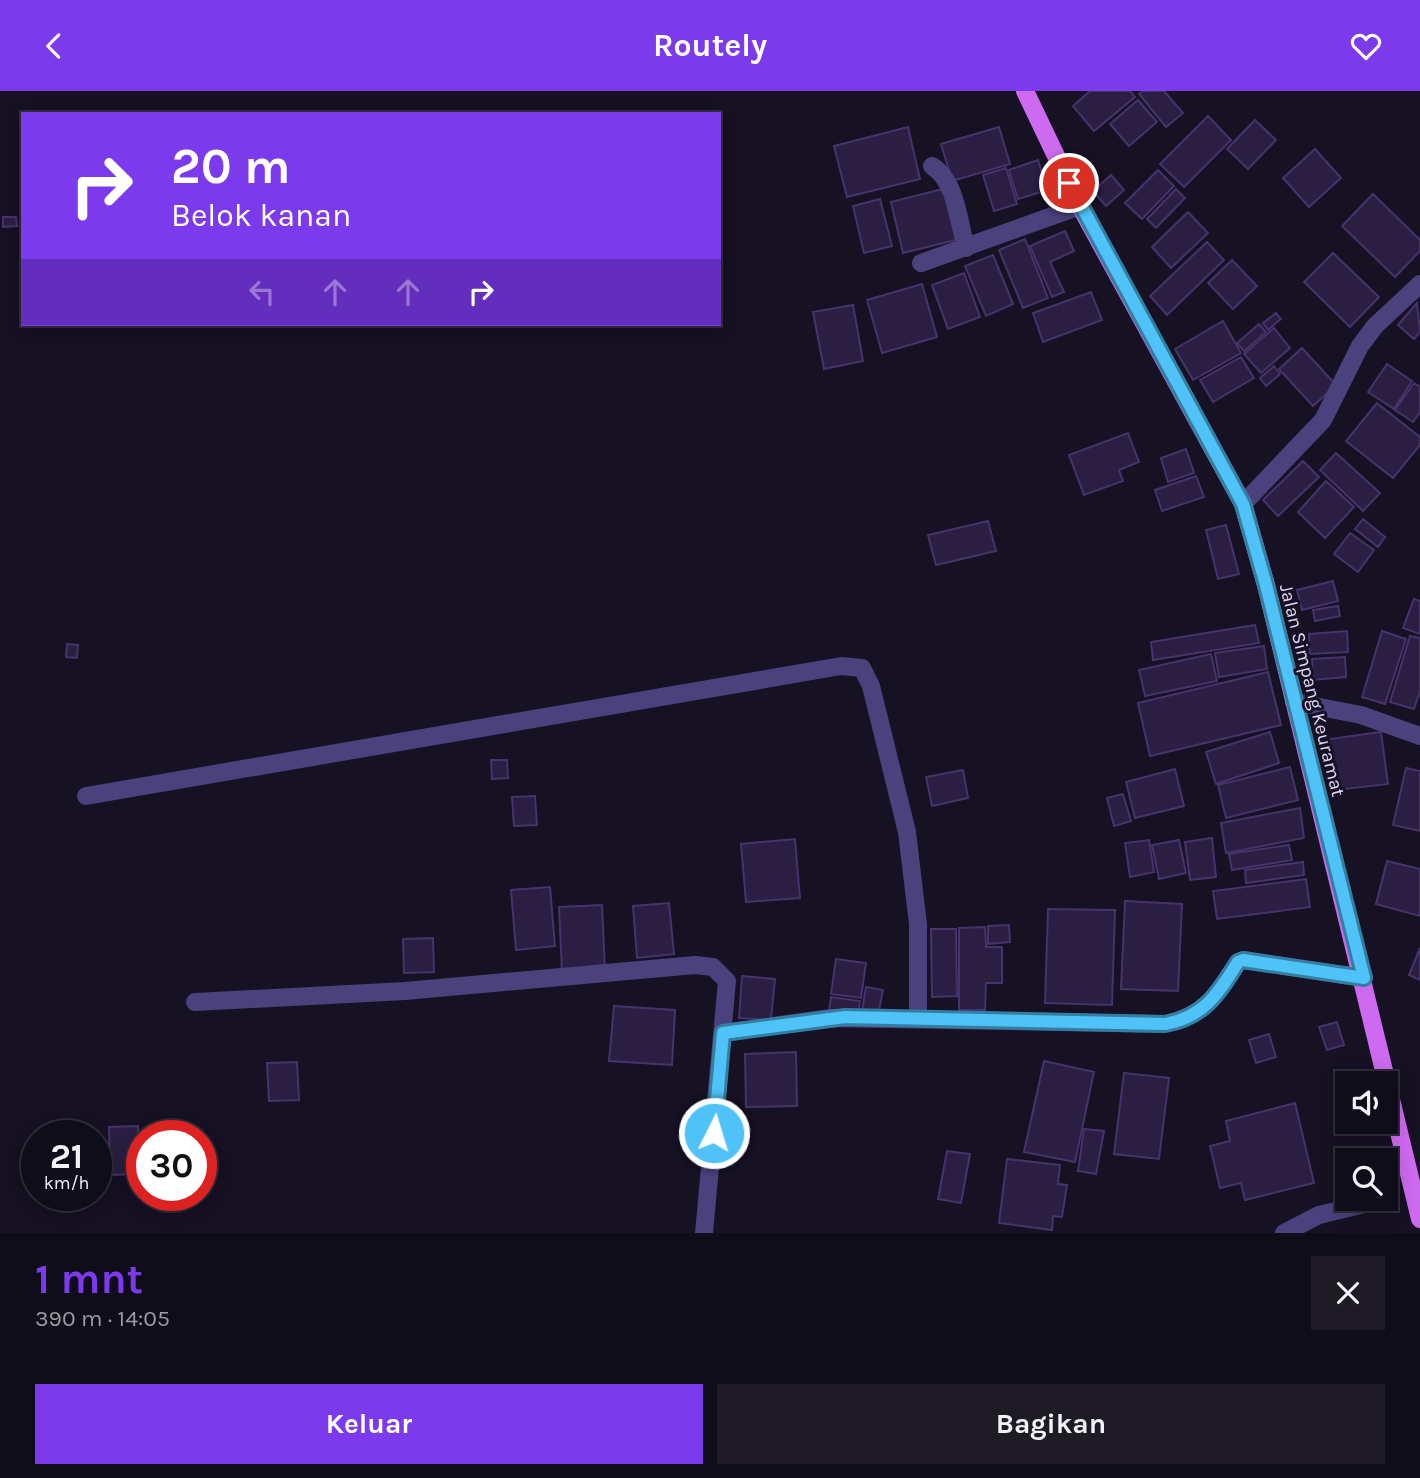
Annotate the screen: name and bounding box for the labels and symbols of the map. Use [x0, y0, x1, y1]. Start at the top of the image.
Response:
pin [1039, 153, 1099, 213]
street label: Jalan Simpang Keuramat [1275, 582, 1349, 799]
position arrow [677, 1096, 751, 1170]
speed limit sign: 30 [126, 1120, 217, 1211]

